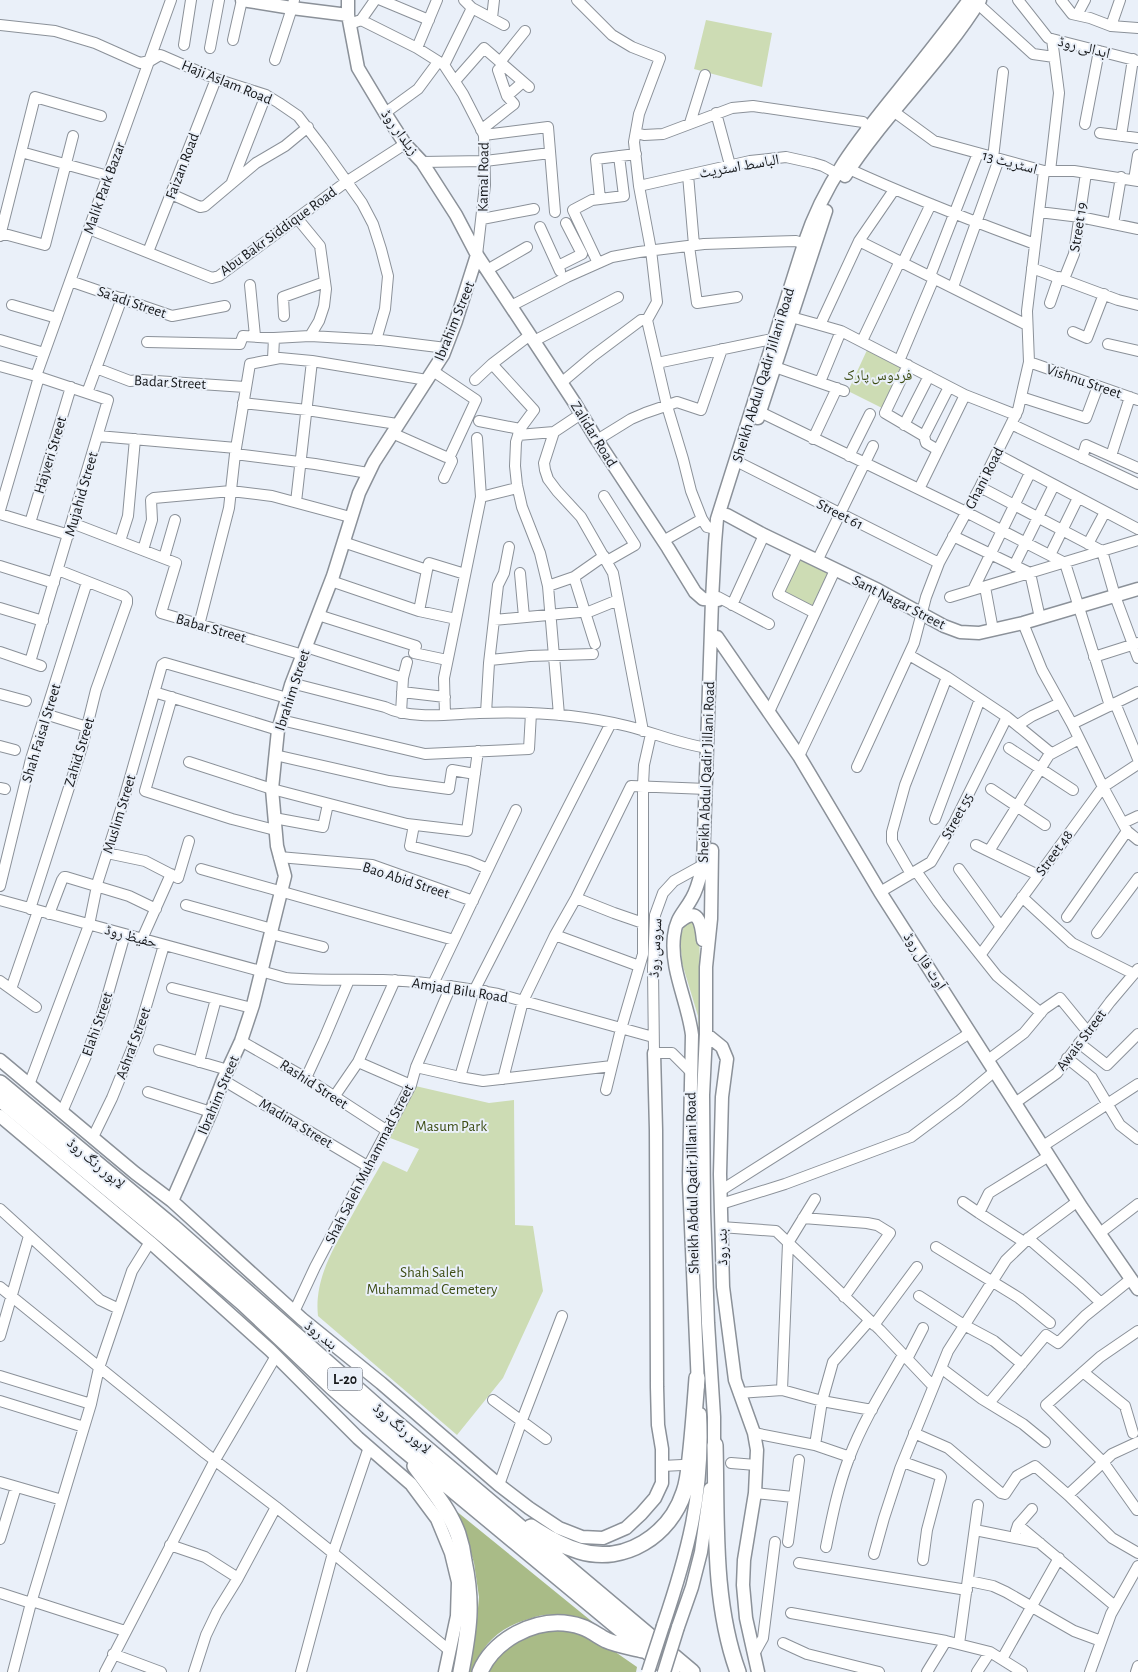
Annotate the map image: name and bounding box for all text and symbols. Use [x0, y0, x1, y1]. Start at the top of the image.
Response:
street label: ابدالی روڈ [1056, 34, 1112, 63]
street label: Haji Aslam Road [179, 58, 274, 107]
street label: زیلدار روڈ [377, 107, 421, 159]
street label: Faizan Road [163, 131, 202, 201]
street label: Malik Park Bazar [81, 140, 128, 236]
street label: Kamal Road [475, 142, 492, 212]
street label: اسٹریٹ 13 [981, 148, 1039, 178]
street label: الباسط اسٹریٹ [698, 152, 781, 182]
street label: Abu Bakr Siddique Road [217, 184, 340, 279]
street label: Street 19 [1067, 201, 1090, 253]
street label: Ibrahim Street [432, 279, 477, 363]
street label: Sa'adi Street [95, 284, 168, 321]
street label: Sheikh Abdul Qadir Jillani Road [730, 286, 797, 464]
street label: Vishnu Street [1044, 362, 1124, 401]
park label: فردوس پارک [844, 368, 912, 385]
street label: Badar Street [134, 373, 207, 392]
street label: Zalidar Road [568, 399, 620, 470]
street label: Hajveri Street [32, 414, 69, 496]
street label: Ghani Road [963, 445, 1006, 512]
street label: Mujahid Street [62, 450, 101, 538]
street label: Street 61 [814, 496, 865, 532]
street label: Sant Nagar Street [850, 573, 948, 632]
street label: Babar Street [174, 611, 248, 646]
street label: Ibrahim Street [272, 648, 313, 733]
street label: Sheikh Abdul Qadir Jillani Road [696, 681, 717, 863]
street label: Shah Faisal Street [19, 682, 64, 784]
street label: Zahid Street [62, 715, 97, 789]
street label: Muslim Street [100, 773, 139, 855]
street label: Street 55 [939, 791, 976, 842]
street label: Street 48 [1033, 828, 1076, 879]
street label: Bao Abid Street [361, 859, 451, 902]
street label: سروس روڈ [646, 918, 667, 978]
street label: حفیظ روڈ [103, 922, 159, 952]
street label: آوٹ فال روڈ [899, 929, 950, 995]
street label: Amjad Bilu Road [411, 975, 509, 1006]
street label: Elahi Street [79, 990, 116, 1058]
street label: Ashraf Street [113, 1005, 154, 1081]
street label: Awais Street [1054, 1007, 1109, 1074]
street label: Ibrahim Street [195, 1053, 242, 1137]
street label: Rashid Street [277, 1057, 350, 1112]
street label: Shah Saleh Muhammad Street [323, 1082, 416, 1246]
street label: Sheikh Abdul Qadir Jillani Road [683, 1092, 702, 1274]
street label: Madina Street [257, 1096, 335, 1151]
park label: Masum Park [415, 1119, 487, 1134]
street label: لاہور رنگ روڈ [63, 1135, 127, 1192]
street label: بند روڈ [715, 1228, 731, 1266]
park label: Shah Saleh Muhammad Cemetery [366, 1265, 498, 1297]
street label: بند روڈ [301, 1318, 340, 1354]
road number: L-20 [328, 1368, 362, 1390]
street label: لاہور رنگ روڈ [369, 1400, 433, 1457]

